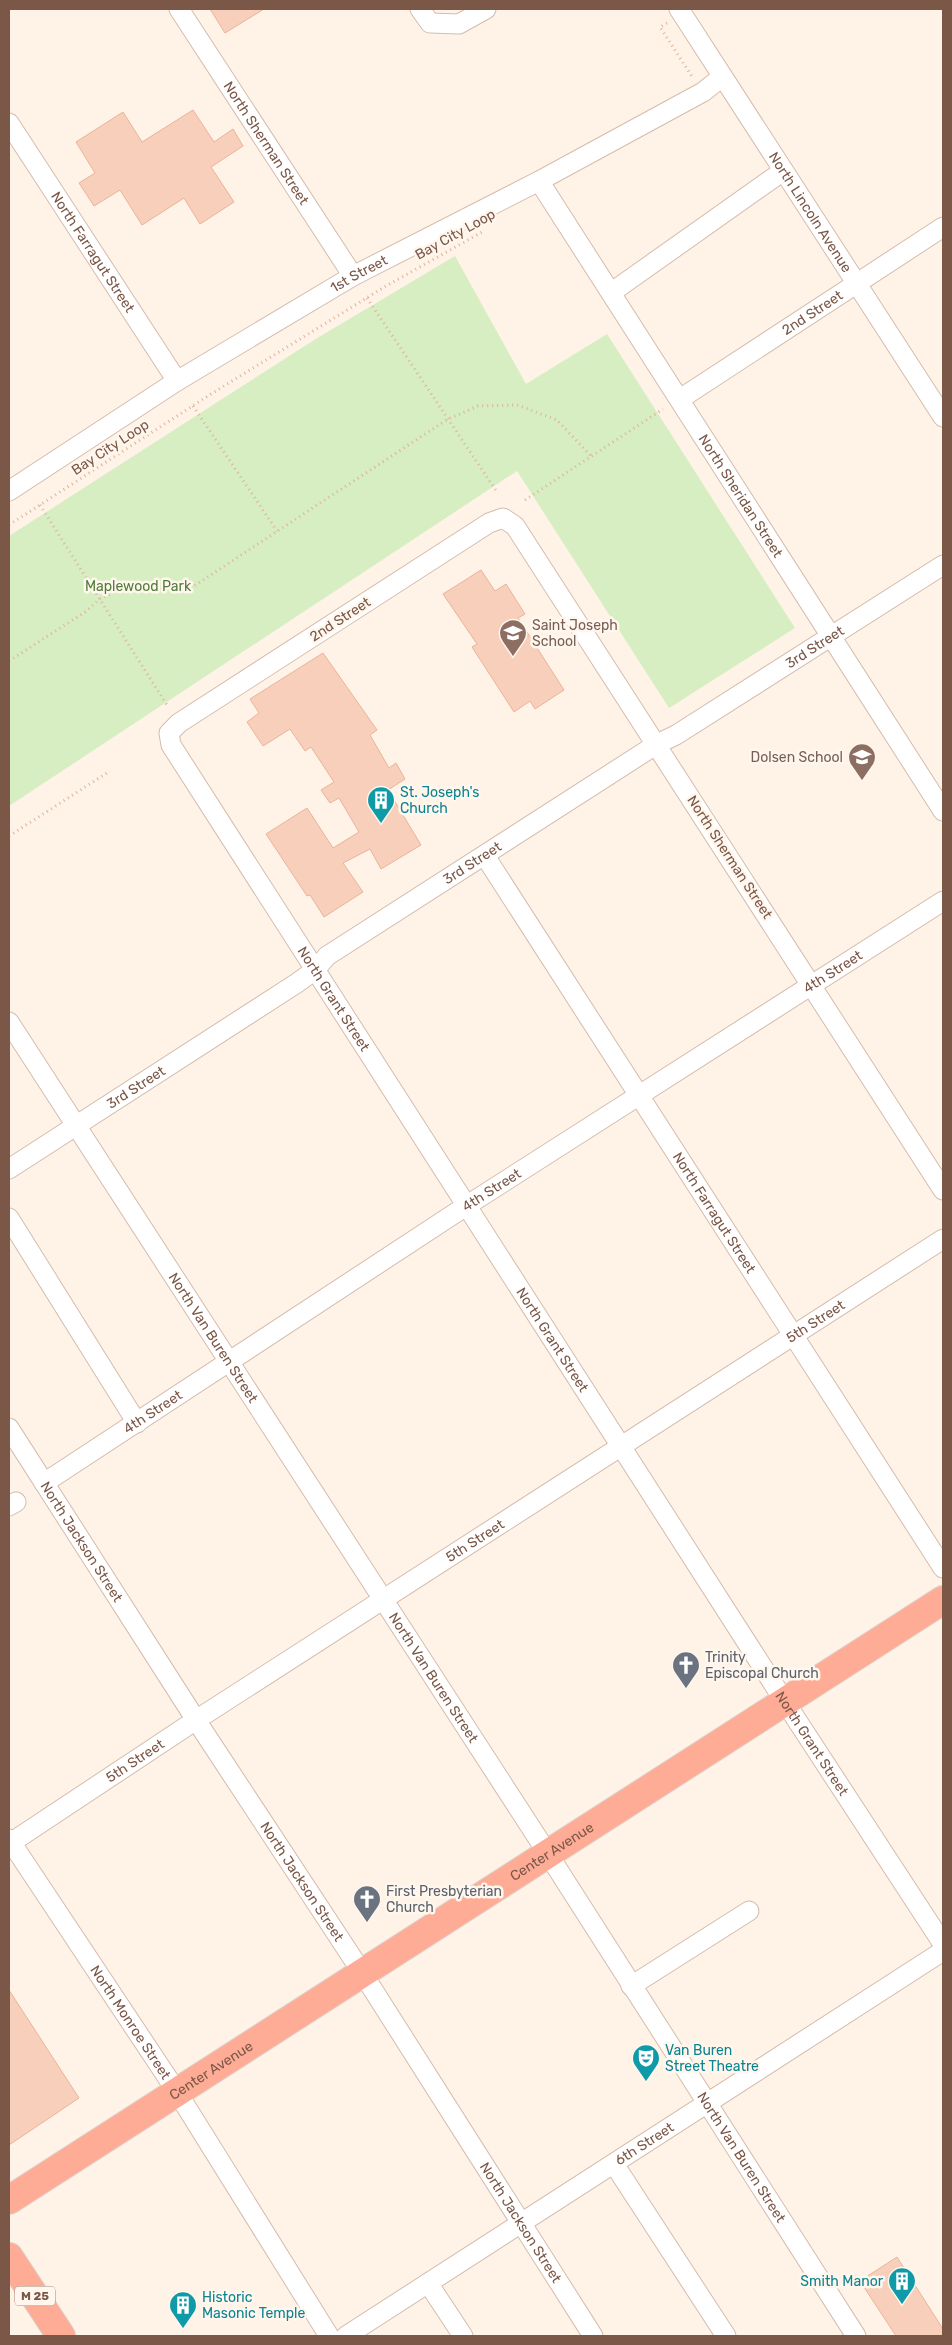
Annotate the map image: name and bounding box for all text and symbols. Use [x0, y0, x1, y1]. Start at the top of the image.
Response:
street label: North Sherman Street [220, 79, 313, 209]
street label: North Lincoln Avenue [765, 149, 855, 276]
street label: North Farragut Street [47, 189, 138, 316]
street label: Bay City Loop [412, 205, 498, 263]
street label: 1st Street [327, 252, 391, 297]
street label: 2nd Street [779, 287, 846, 339]
street label: Bay City Loop [68, 416, 152, 479]
street label: North Sheridan Street [695, 431, 786, 561]
park label: Maplewood Park [85, 578, 192, 595]
street label: 2nd Street [307, 593, 374, 645]
place label: Saint Joseph School [532, 617, 618, 650]
school or university icon: Saint Joseph School [498, 618, 528, 657]
street label: 3rd Street [782, 622, 848, 672]
school or university icon: Dolsen School [847, 742, 877, 781]
place label: Dolsen School [751, 749, 843, 766]
place label: St. Joseph's Church [400, 784, 479, 817]
building icon: St. Joseph's Church [366, 785, 396, 824]
street label: North Sherman Street [683, 792, 776, 923]
street label: 3rd Street [440, 838, 505, 888]
street label: North Grant Street [294, 944, 373, 1055]
street label: 4th Street [800, 947, 866, 997]
street label: 3rd Street [104, 1062, 169, 1113]
street label: North Farragut Street [669, 1149, 759, 1277]
street label: 4th Street [459, 1165, 525, 1215]
street label: North Van Buren Street [165, 1270, 262, 1406]
street label: North Grant Street [512, 1284, 592, 1396]
street label: 5th Street [783, 1296, 849, 1347]
street label: 4th Street [120, 1386, 186, 1437]
street label: North Jackson Street [37, 1479, 126, 1606]
street label: 5th Street [443, 1516, 508, 1566]
street label: North Van Buren Street [385, 1610, 482, 1746]
place label: Trinity Episcopal Church [705, 1649, 819, 1682]
church icon: Trinity Episcopal Church [671, 1650, 701, 1689]
street label: North Grant Street [771, 1688, 852, 1799]
street label: 5th Street [103, 1735, 168, 1786]
street label: North Jackson Street [256, 1819, 347, 1945]
street label: Center Avenue [507, 1819, 597, 1885]
place label: First Presbyterian Church [386, 1883, 502, 1916]
church icon: First Presbyterian Church [352, 1884, 382, 1923]
street label: North Monroe Street [86, 1962, 175, 2083]
street label: Center Avenue [166, 2038, 256, 2104]
place label: Van Buren Street Theatre [665, 2042, 759, 2075]
theatre icon: Van Buren Street Theatre [631, 2043, 661, 2082]
street label: North Van Buren Street [693, 2089, 789, 2226]
street label: 6th Street [612, 2119, 678, 2169]
street label: North Jackson Street [476, 2159, 565, 2287]
building icon: Smith Manor [887, 2266, 917, 2305]
place label: Smith Manor [800, 2273, 884, 2290]
road number: M 25 [15, 2286, 55, 2306]
place label: Historic Masonic Temple [202, 2289, 305, 2322]
building icon: Historic Masonic Temple [168, 2290, 198, 2329]

